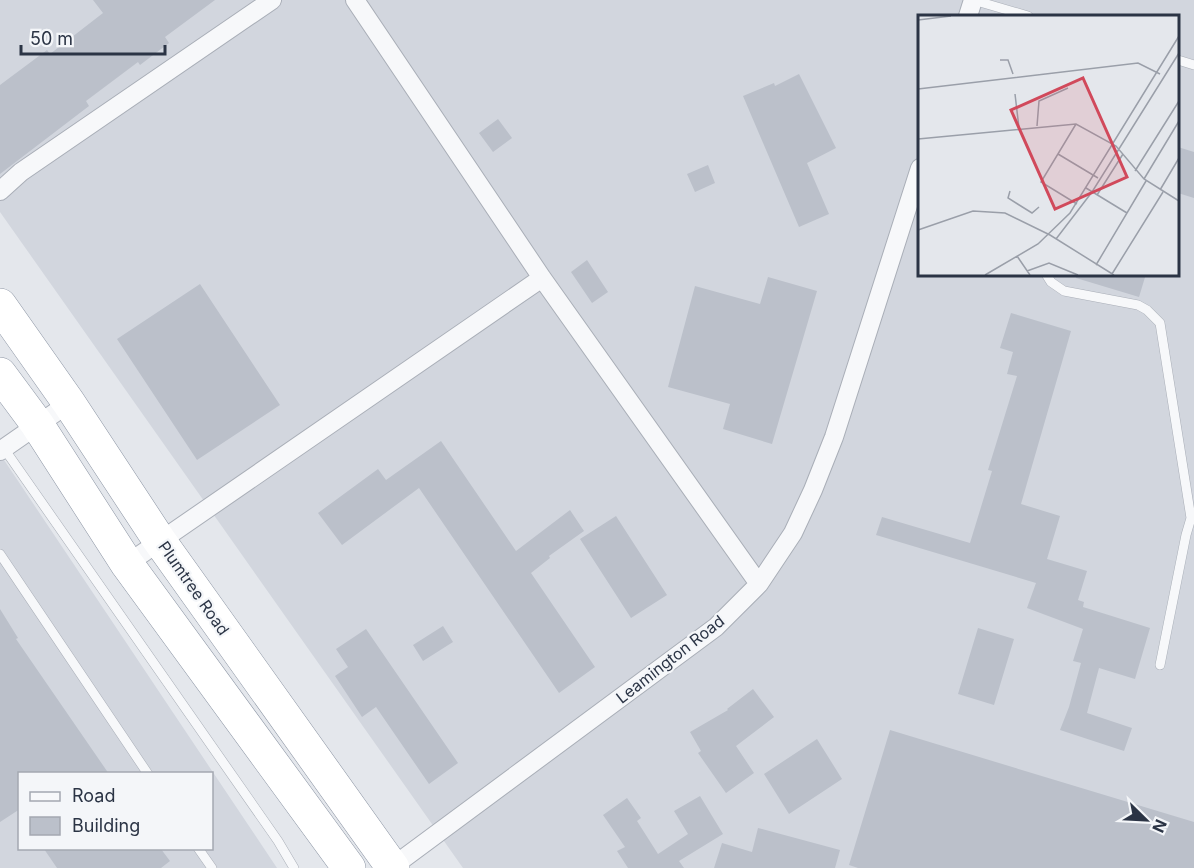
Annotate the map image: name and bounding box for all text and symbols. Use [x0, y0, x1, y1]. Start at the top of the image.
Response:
inset map [918, 15, 1179, 276]
scale bar [21, 18, 165, 56]
text: 50 m [30, 28, 73, 49]
street label: Plumtree Road [154, 537, 234, 639]
street label: Leamington Road [612, 611, 728, 707]
legend [18, 772, 213, 850]
text: Road [72, 785, 115, 806]
north arrow [1116, 790, 1176, 850]
text: Building [72, 815, 140, 836]
text: N [1148, 816, 1171, 836]

